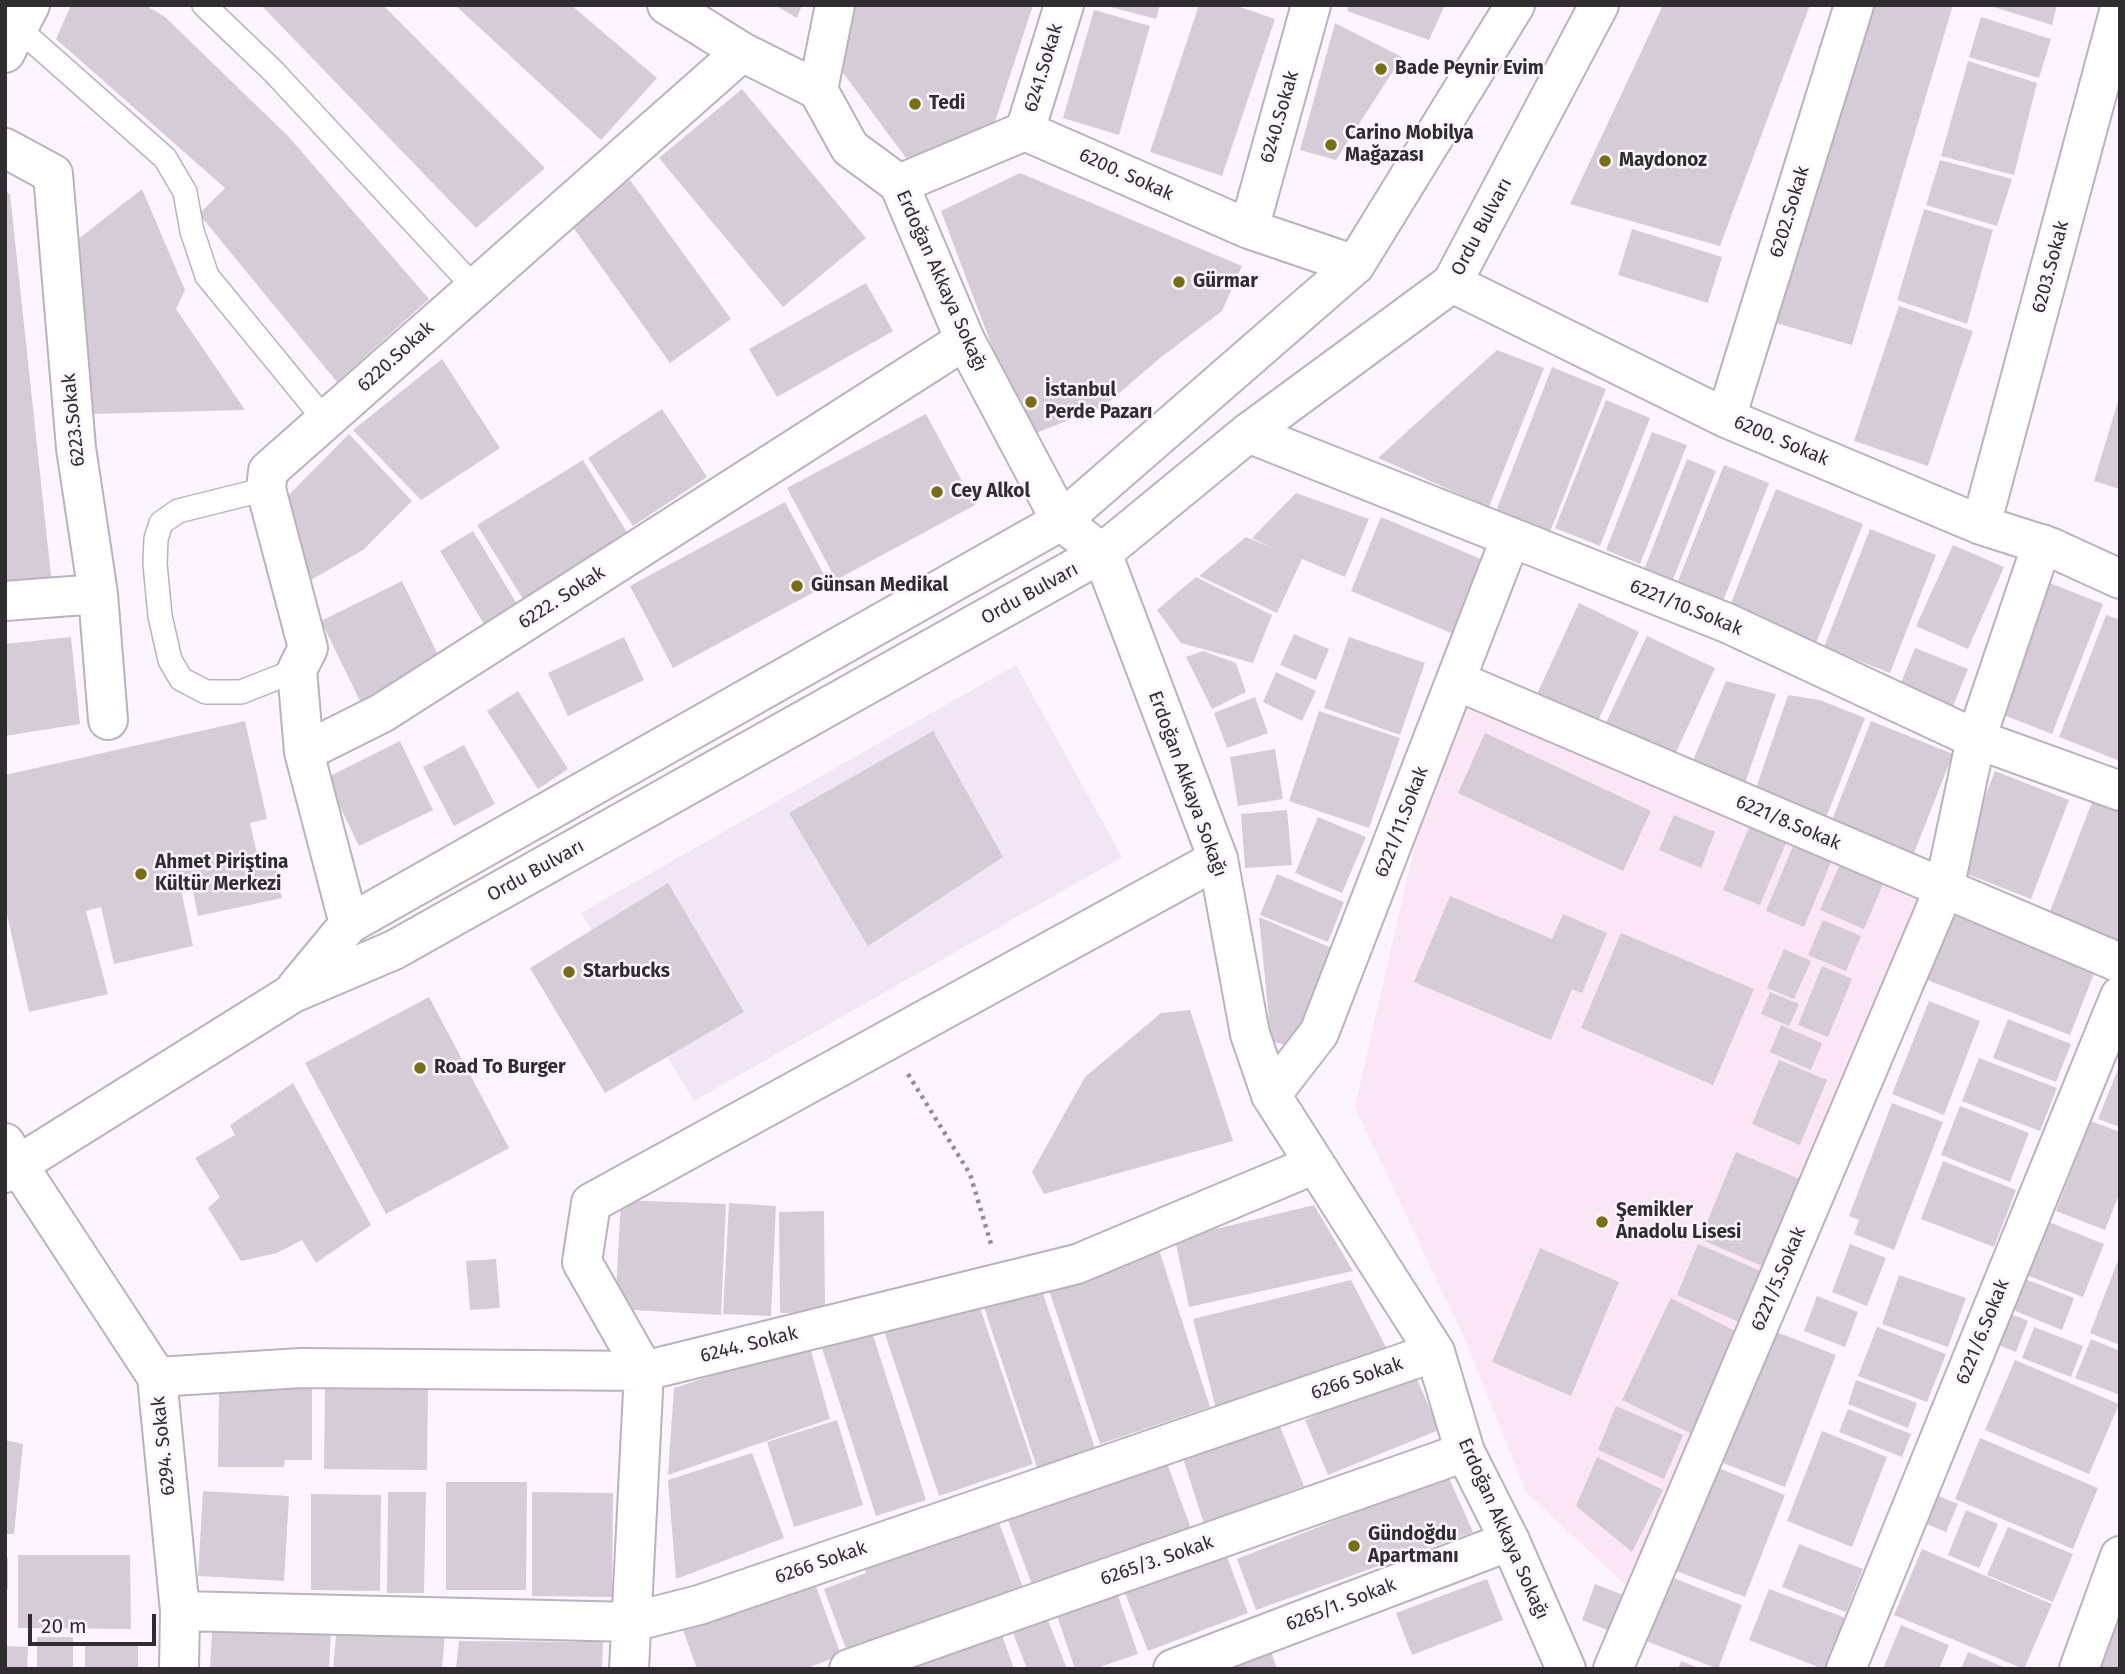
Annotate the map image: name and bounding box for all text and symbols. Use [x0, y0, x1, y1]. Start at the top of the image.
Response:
street label: 6241.Sokak [1020, 21, 1068, 115]
place label: Bade Peynir Evim [1395, 58, 1544, 80]
marker: Bade Peynir Evim [1373, 61, 1389, 77]
street label: 6240.Sokak [1256, 68, 1304, 166]
place label: Tedi [929, 93, 965, 115]
marker: Tedi [907, 96, 923, 112]
place label: Carino Mobilya Mağazası [1345, 123, 1474, 167]
marker: Carino Mobilya Mağazası [1323, 137, 1339, 153]
street label: 6200. Sokak [1075, 144, 1177, 206]
place label: Maydonoz [1619, 150, 1707, 172]
marker: Maydonoz [1597, 153, 1613, 169]
street label: 6202.Sokak [1765, 163, 1815, 261]
street label: Ordu Bulvarı [1447, 174, 1517, 280]
street label: Erdoğan Akkaya Sokağı [891, 187, 991, 375]
street label: 6203.Sokak [2028, 218, 2074, 316]
place label: Gürmar [1193, 271, 1258, 293]
marker: Gürmar [1171, 274, 1187, 290]
street label: 6220.Sokak [353, 317, 439, 397]
street label: 6223.Sokak [58, 372, 90, 468]
place label: İstanbul Perde Pazarı [1045, 380, 1152, 424]
marker: İstanbul Perde Pazarı [1023, 394, 1039, 410]
street label: 6200. Sokak [1730, 411, 1832, 471]
place label: Cey Alkol [951, 481, 1030, 503]
marker: Cey Alkol [929, 484, 945, 500]
street label: Ordu Bulvarı [977, 558, 1083, 630]
street label: 6222. Sokak [514, 562, 610, 634]
place label: Günsan Medikal [811, 575, 948, 597]
street label: 6221/10.Sokak [1626, 575, 1746, 641]
marker: Günsan Medikal [789, 578, 805, 594]
street label: Erdoğan Akkaya Sokağı [1143, 688, 1231, 880]
street label: 6221/11.Sokak [1370, 763, 1434, 881]
street label: 6221/8.Sokak [1732, 791, 1844, 855]
street label: Ordu Bulvarı [483, 835, 589, 907]
place label: Ahmet Piriştina Kültür Merkezi [155, 852, 289, 896]
marker: Ahmet Piriştina Kültür Merkezi [133, 866, 149, 882]
place label: Starbucks [583, 961, 670, 983]
marker: Starbucks [561, 964, 577, 980]
place label: Road To Burger [434, 1057, 566, 1079]
marker: Road To Burger [412, 1060, 428, 1076]
place label: Şemikler Anadolu Lisesi [1616, 1200, 1741, 1244]
marker: Şemikler Anadolu Lisesi [1594, 1214, 1610, 1230]
street label: 6221/5.Sokak [1747, 1223, 1811, 1335]
street label: 6221/6.Sokak [1952, 1276, 2014, 1388]
street label: 6244. Sokak [698, 1322, 800, 1368]
street label: 6266 Sokak [1308, 1353, 1406, 1405]
street label: 6294. Sokak [147, 1395, 181, 1497]
street label: Erdoğan Akkaya Sokağı [1453, 1435, 1553, 1623]
place label: Gündoğdu Apartmanı [1368, 1524, 1459, 1568]
street label: 6265/3. Sokak [1098, 1531, 1216, 1591]
street label: 6266 Sokak [772, 1537, 870, 1589]
marker: Gündoğdu Apartmanı [1346, 1538, 1362, 1554]
street label: 6265/1. Sokak [1283, 1574, 1399, 1636]
scale bar [32, 1600, 159, 1644]
text: 20 m [41, 1613, 87, 1639]

